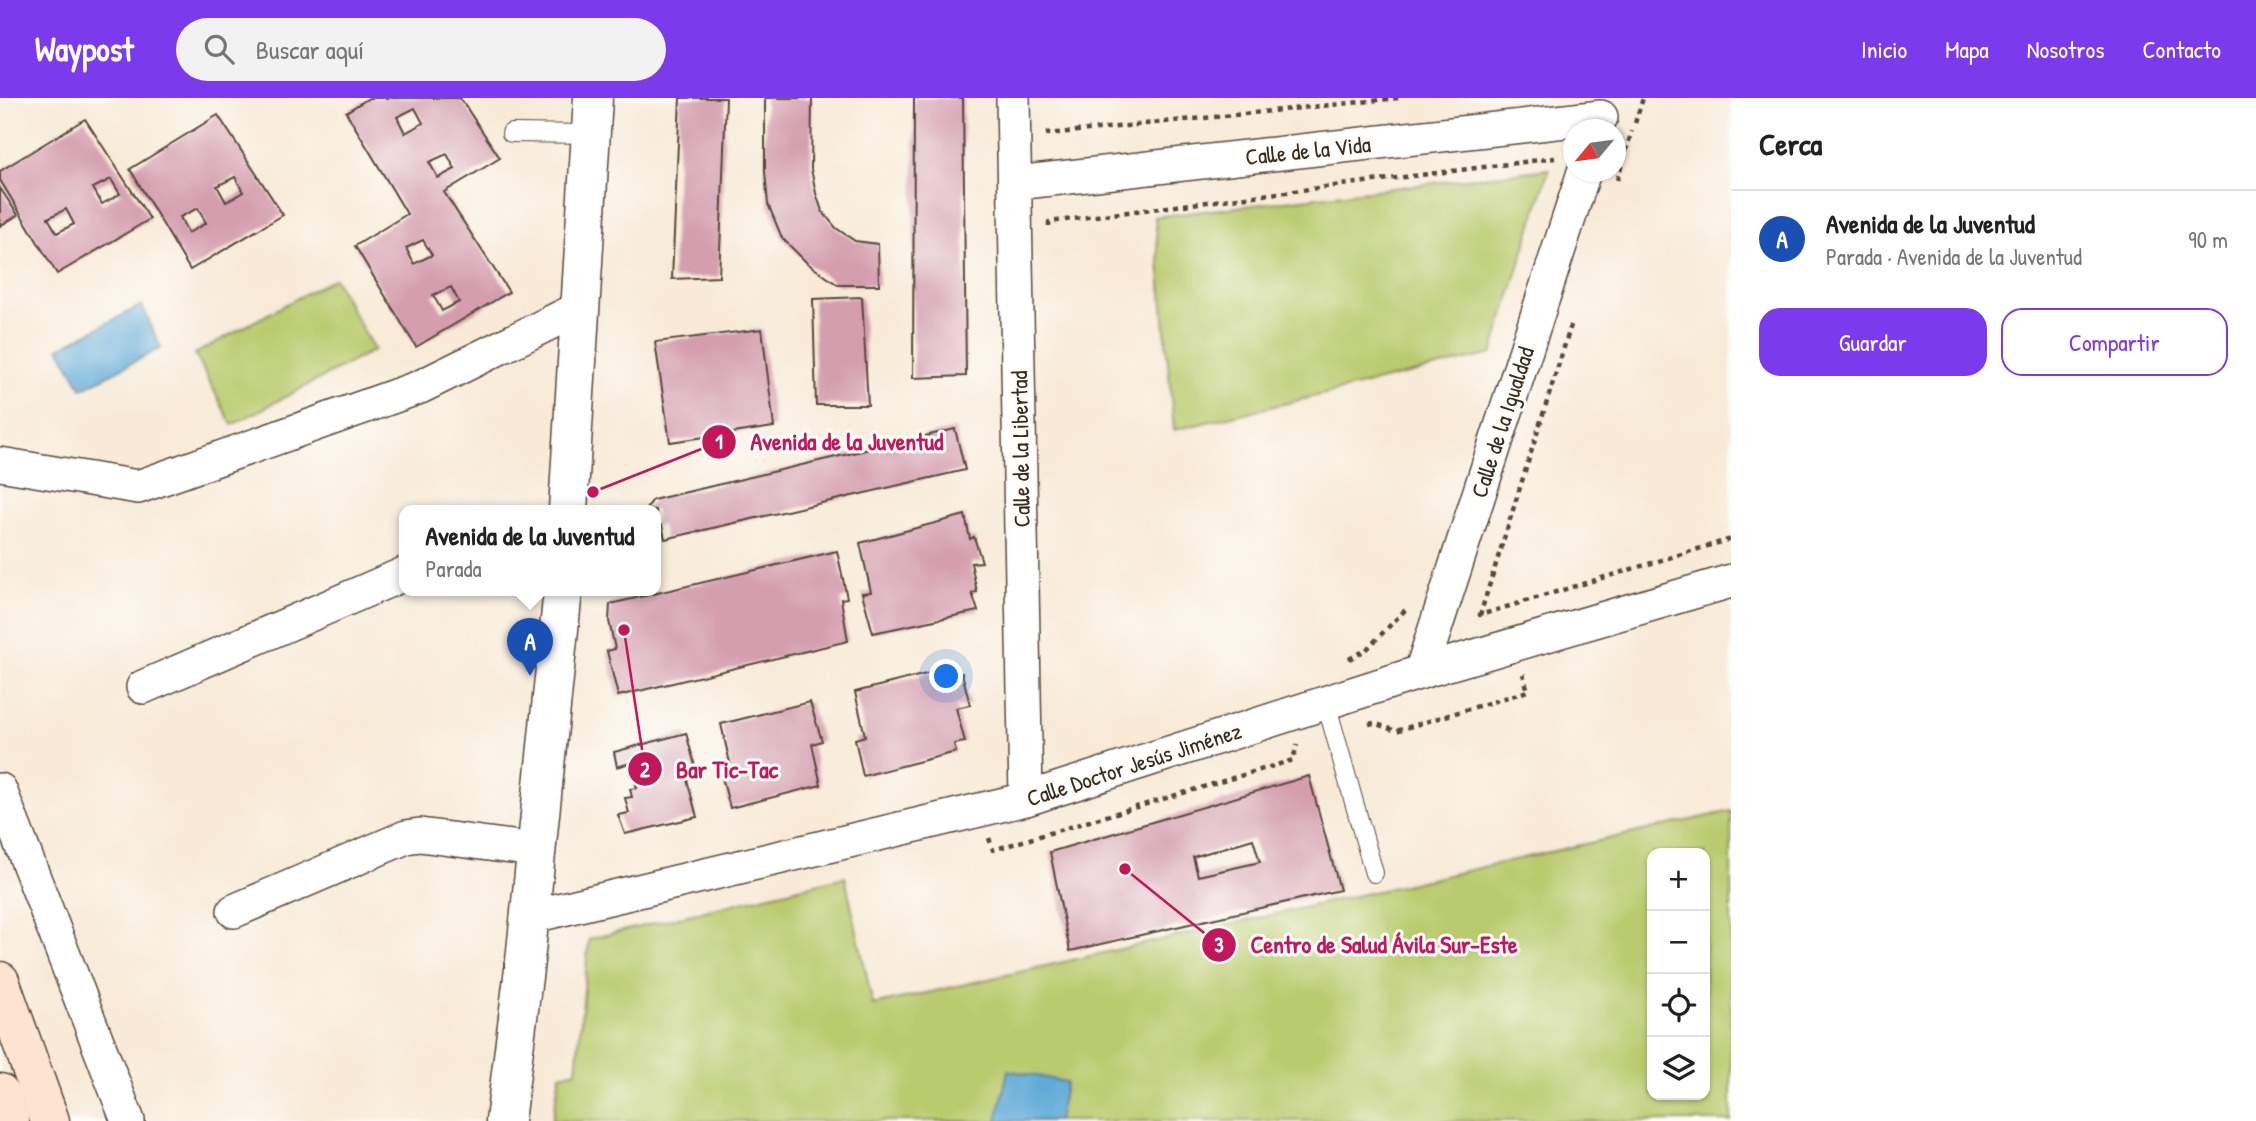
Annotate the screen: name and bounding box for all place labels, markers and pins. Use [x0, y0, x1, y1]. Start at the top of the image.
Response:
callout: Avenida de la Juventud [702, 419, 957, 464]
pin: A [507, 618, 553, 676]
callout: Bar Tic-Tac [628, 747, 792, 792]
callout: Centro de Salud Ávila Sur-Este [1202, 922, 1532, 967]

